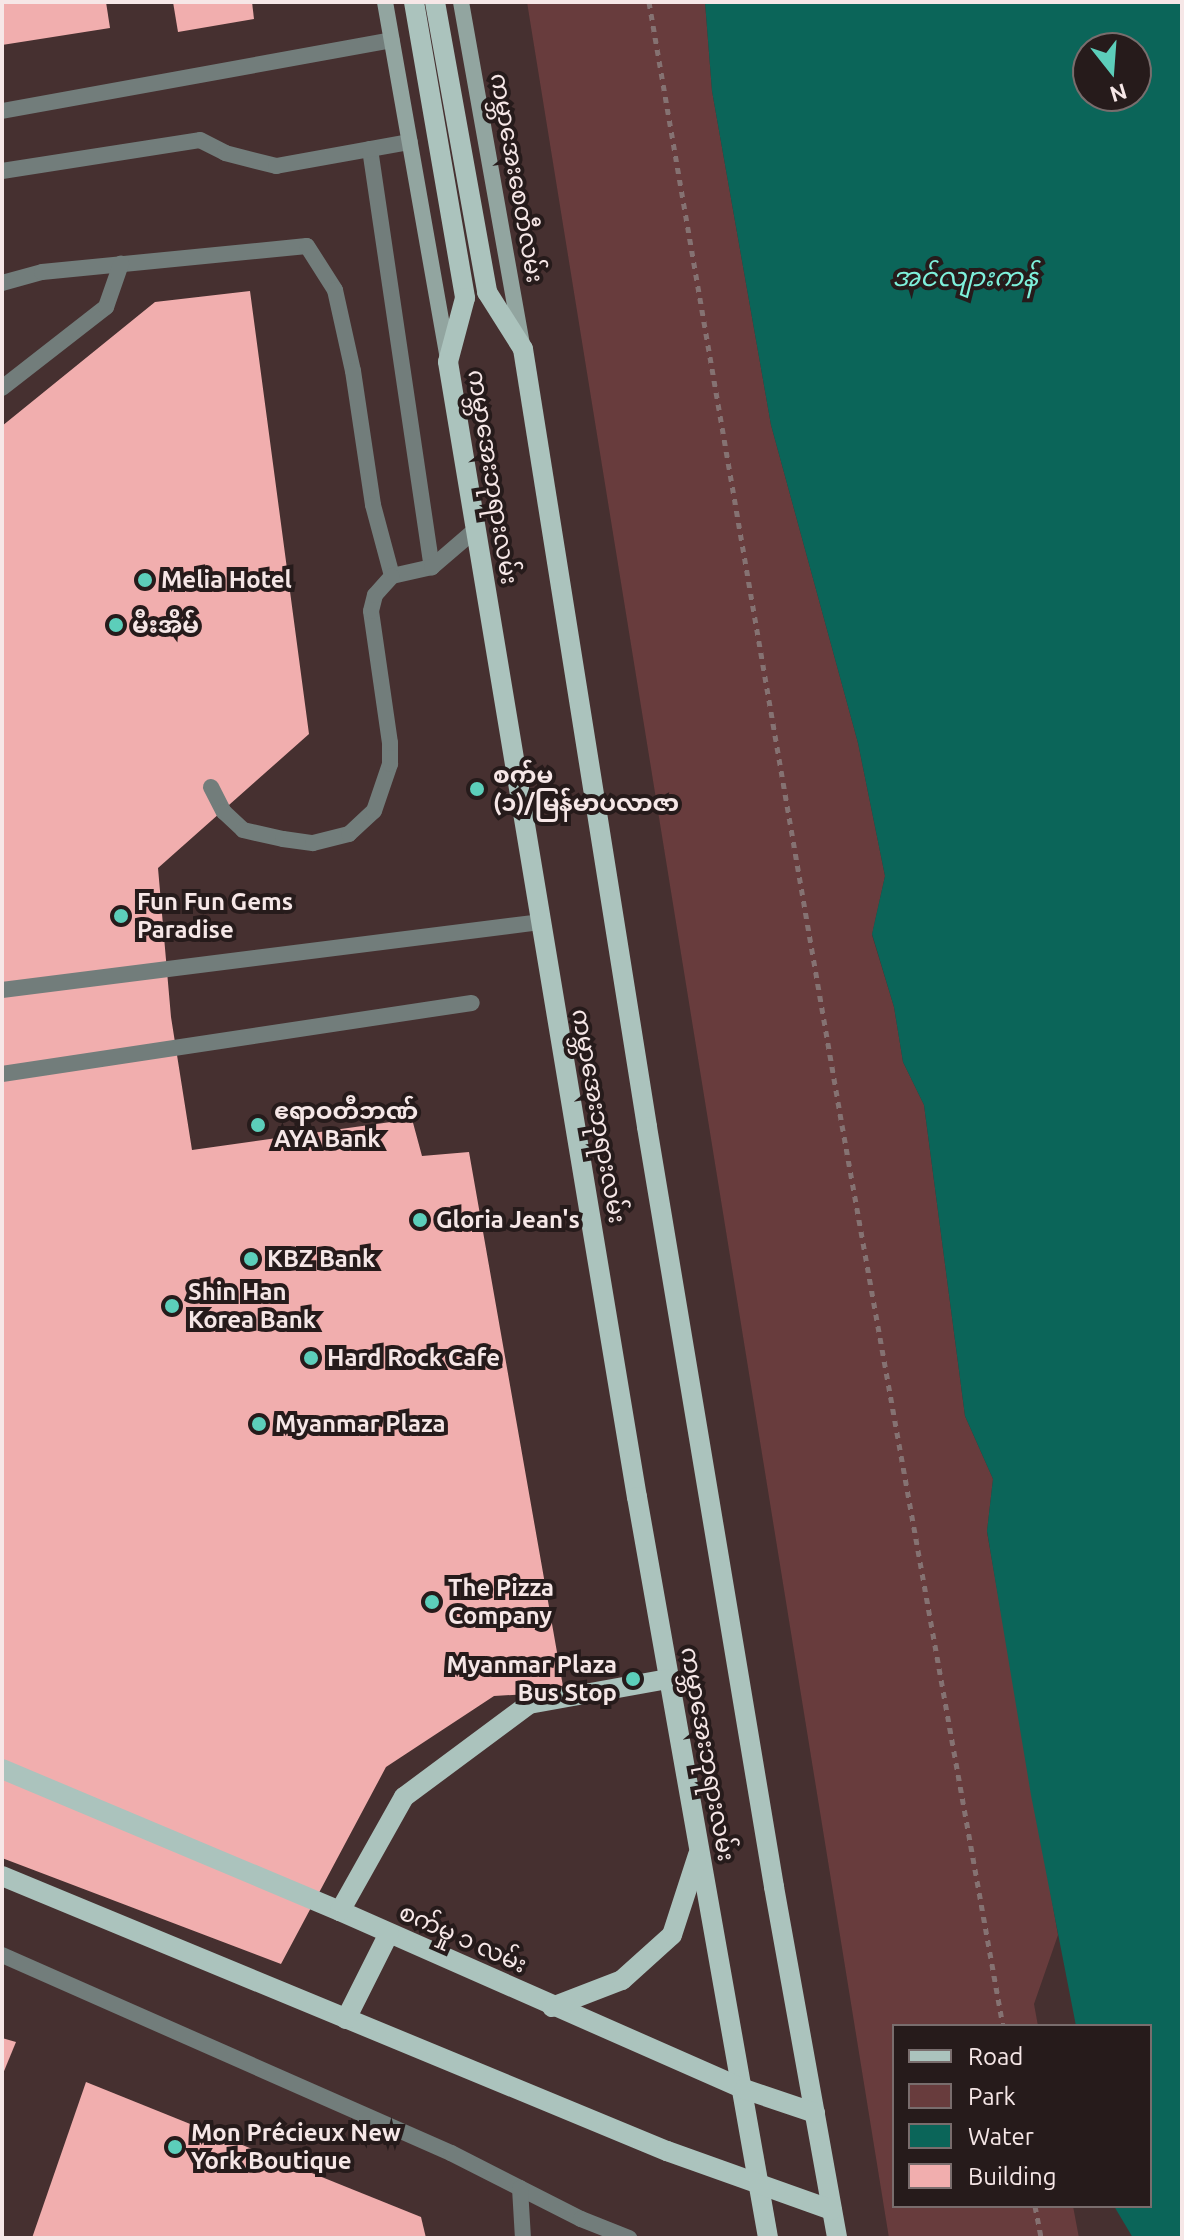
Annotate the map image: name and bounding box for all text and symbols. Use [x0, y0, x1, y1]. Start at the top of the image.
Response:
north arrow [1072, 32, 1152, 112]
street label: ကမ္ဘာအေးစေတီလမ်း [484, 71, 550, 285]
text: N [1107, 79, 1130, 108]
water label: အင်လျားကန် [892, 261, 1038, 293]
street label: ကမ္ဘာအေးဘုရားလမ်း [462, 367, 524, 587]
place label: Melia Hotel [161, 566, 292, 594]
marker: Melia Hotel [136, 571, 154, 589]
place label: မီးအိမ် [132, 611, 199, 639]
marker: မီးအိမ် [107, 616, 125, 634]
place label: စက်မှု (၁)/မြန်မာပလာဇာ [493, 761, 679, 817]
marker: စက်မှု (၁)/မြန်မာပလာဇာ [468, 780, 486, 798]
place label: Fun Fun Gems Paradise [137, 888, 293, 944]
marker: Fun Fun Gems Paradise [112, 907, 130, 925]
street label: ကမ္ဘာအေးဘုရားလမ်း [566, 1007, 632, 1225]
place label: ဧရာဝတီဘဏ် AYA Bank [274, 1097, 418, 1153]
marker: ဧရာဝတီဘဏ် AYA Bank [249, 1116, 267, 1134]
place label: Gloria Jean's [436, 1206, 580, 1234]
marker: Gloria Jean's [411, 1211, 429, 1229]
place label: KBZ Bank [267, 1245, 375, 1273]
marker: KBZ Bank [242, 1250, 260, 1268]
place label: Shin Han Korea Bank [188, 1278, 316, 1334]
marker: Shin Han Korea Bank [163, 1297, 181, 1315]
place label: Hard Rock Cafe [327, 1344, 500, 1372]
marker: Hard Rock Cafe [302, 1349, 320, 1367]
place label: Myanmar Plaza [275, 1410, 446, 1438]
marker: Myanmar Plaza [250, 1415, 268, 1433]
place label: The Pizza Company [448, 1574, 554, 1630]
marker: The Pizza Company [423, 1593, 441, 1611]
street label: ကမ္ဘာအေးဘုရားလမ်း [675, 1645, 741, 1863]
place label: Myanmar Plaza Bus Stop [446, 1651, 617, 1707]
marker: Myanmar Plaza Bus Stop [624, 1670, 642, 1688]
street label: စက်မှု ၁ လမ်း [395, 1897, 531, 1979]
legend [892, 2024, 1152, 2208]
text: Road [968, 2043, 1023, 2070]
text: Park [968, 2083, 1016, 2110]
place label: Mon Précieux New York Boutique [191, 2119, 401, 2175]
text: Water [968, 2123, 1034, 2150]
marker: Mon Précieux New York Boutique [166, 2138, 184, 2156]
text: Building [968, 2163, 1056, 2190]

